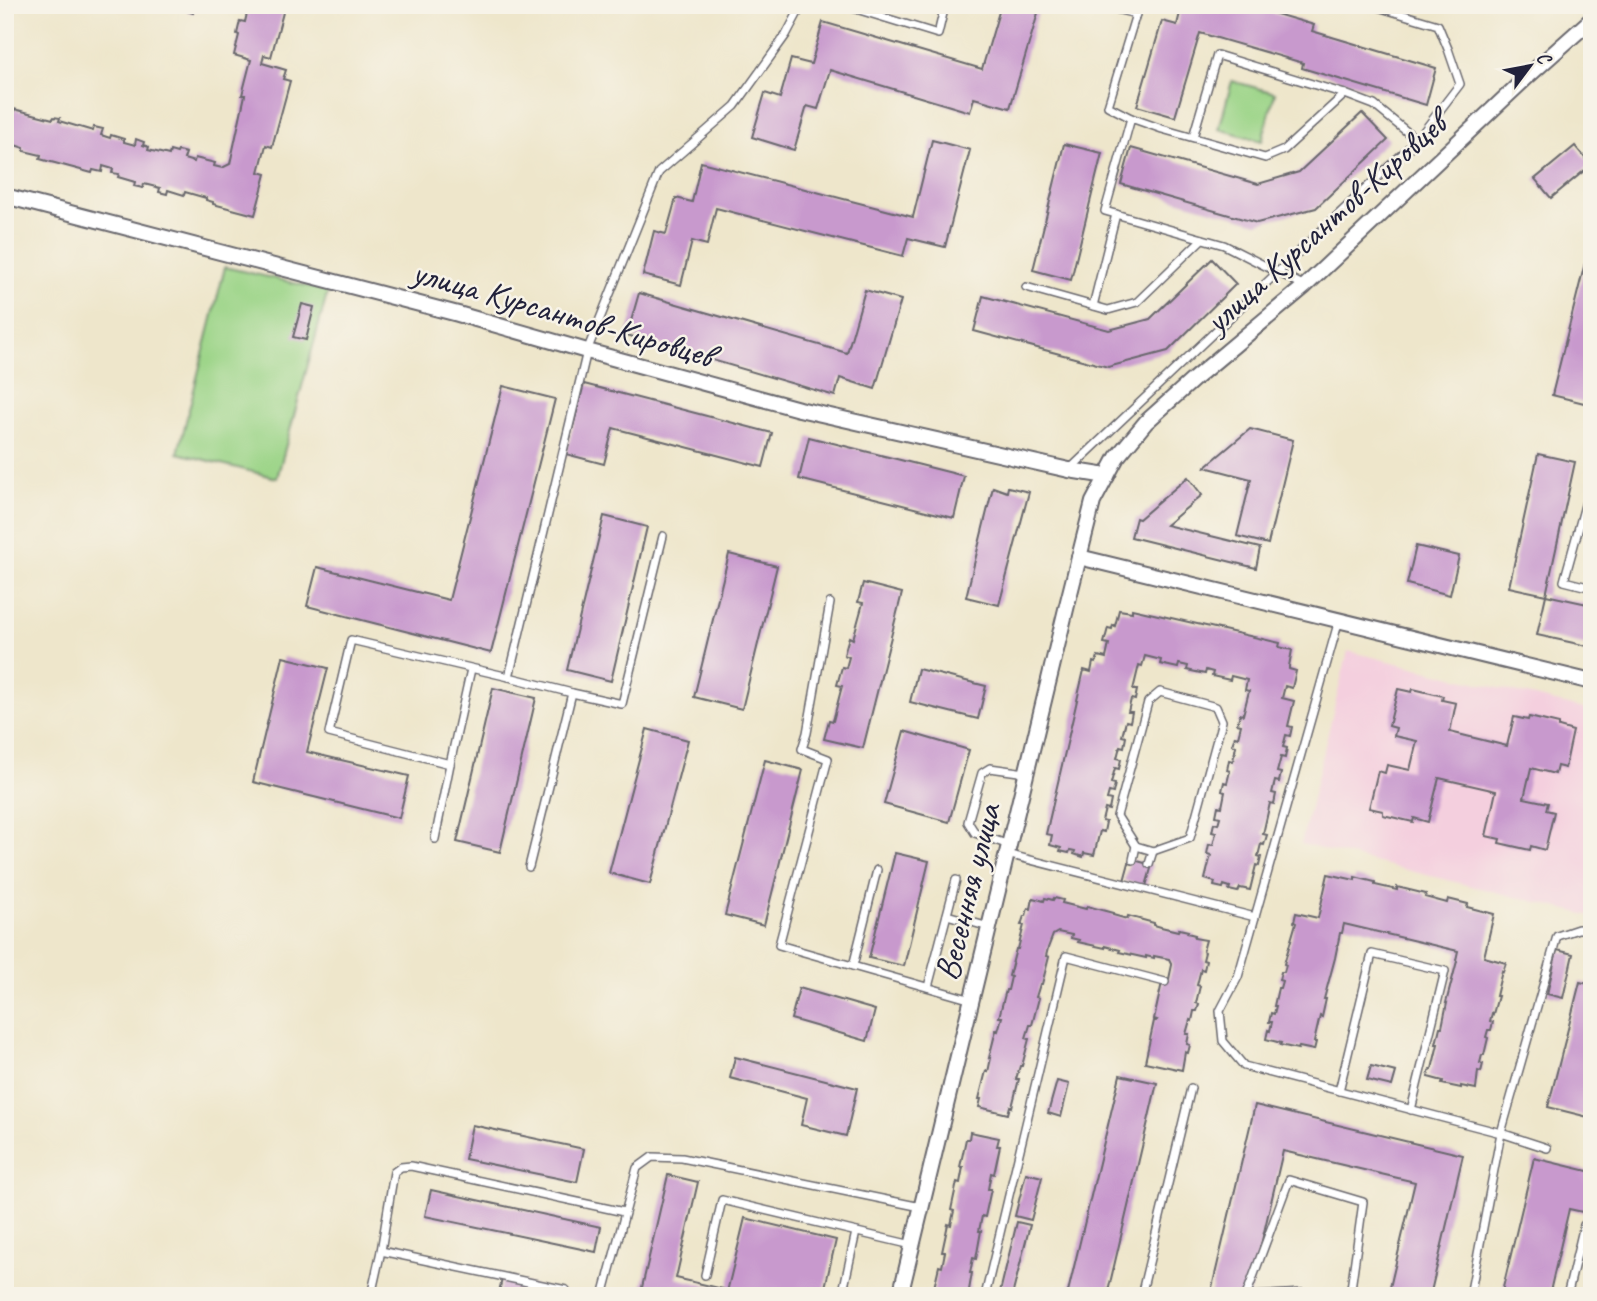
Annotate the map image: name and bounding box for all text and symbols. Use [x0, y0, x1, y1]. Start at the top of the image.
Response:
north arrow [1496, 32, 1566, 102]
text: С [1531, 47, 1558, 70]
street label: улица Курсантов-Кировцев [1193, 96, 1462, 344]
street label: улица Курсантов-Кировцев [405, 248, 726, 380]
street label: Весенняя улица [924, 797, 1012, 985]

